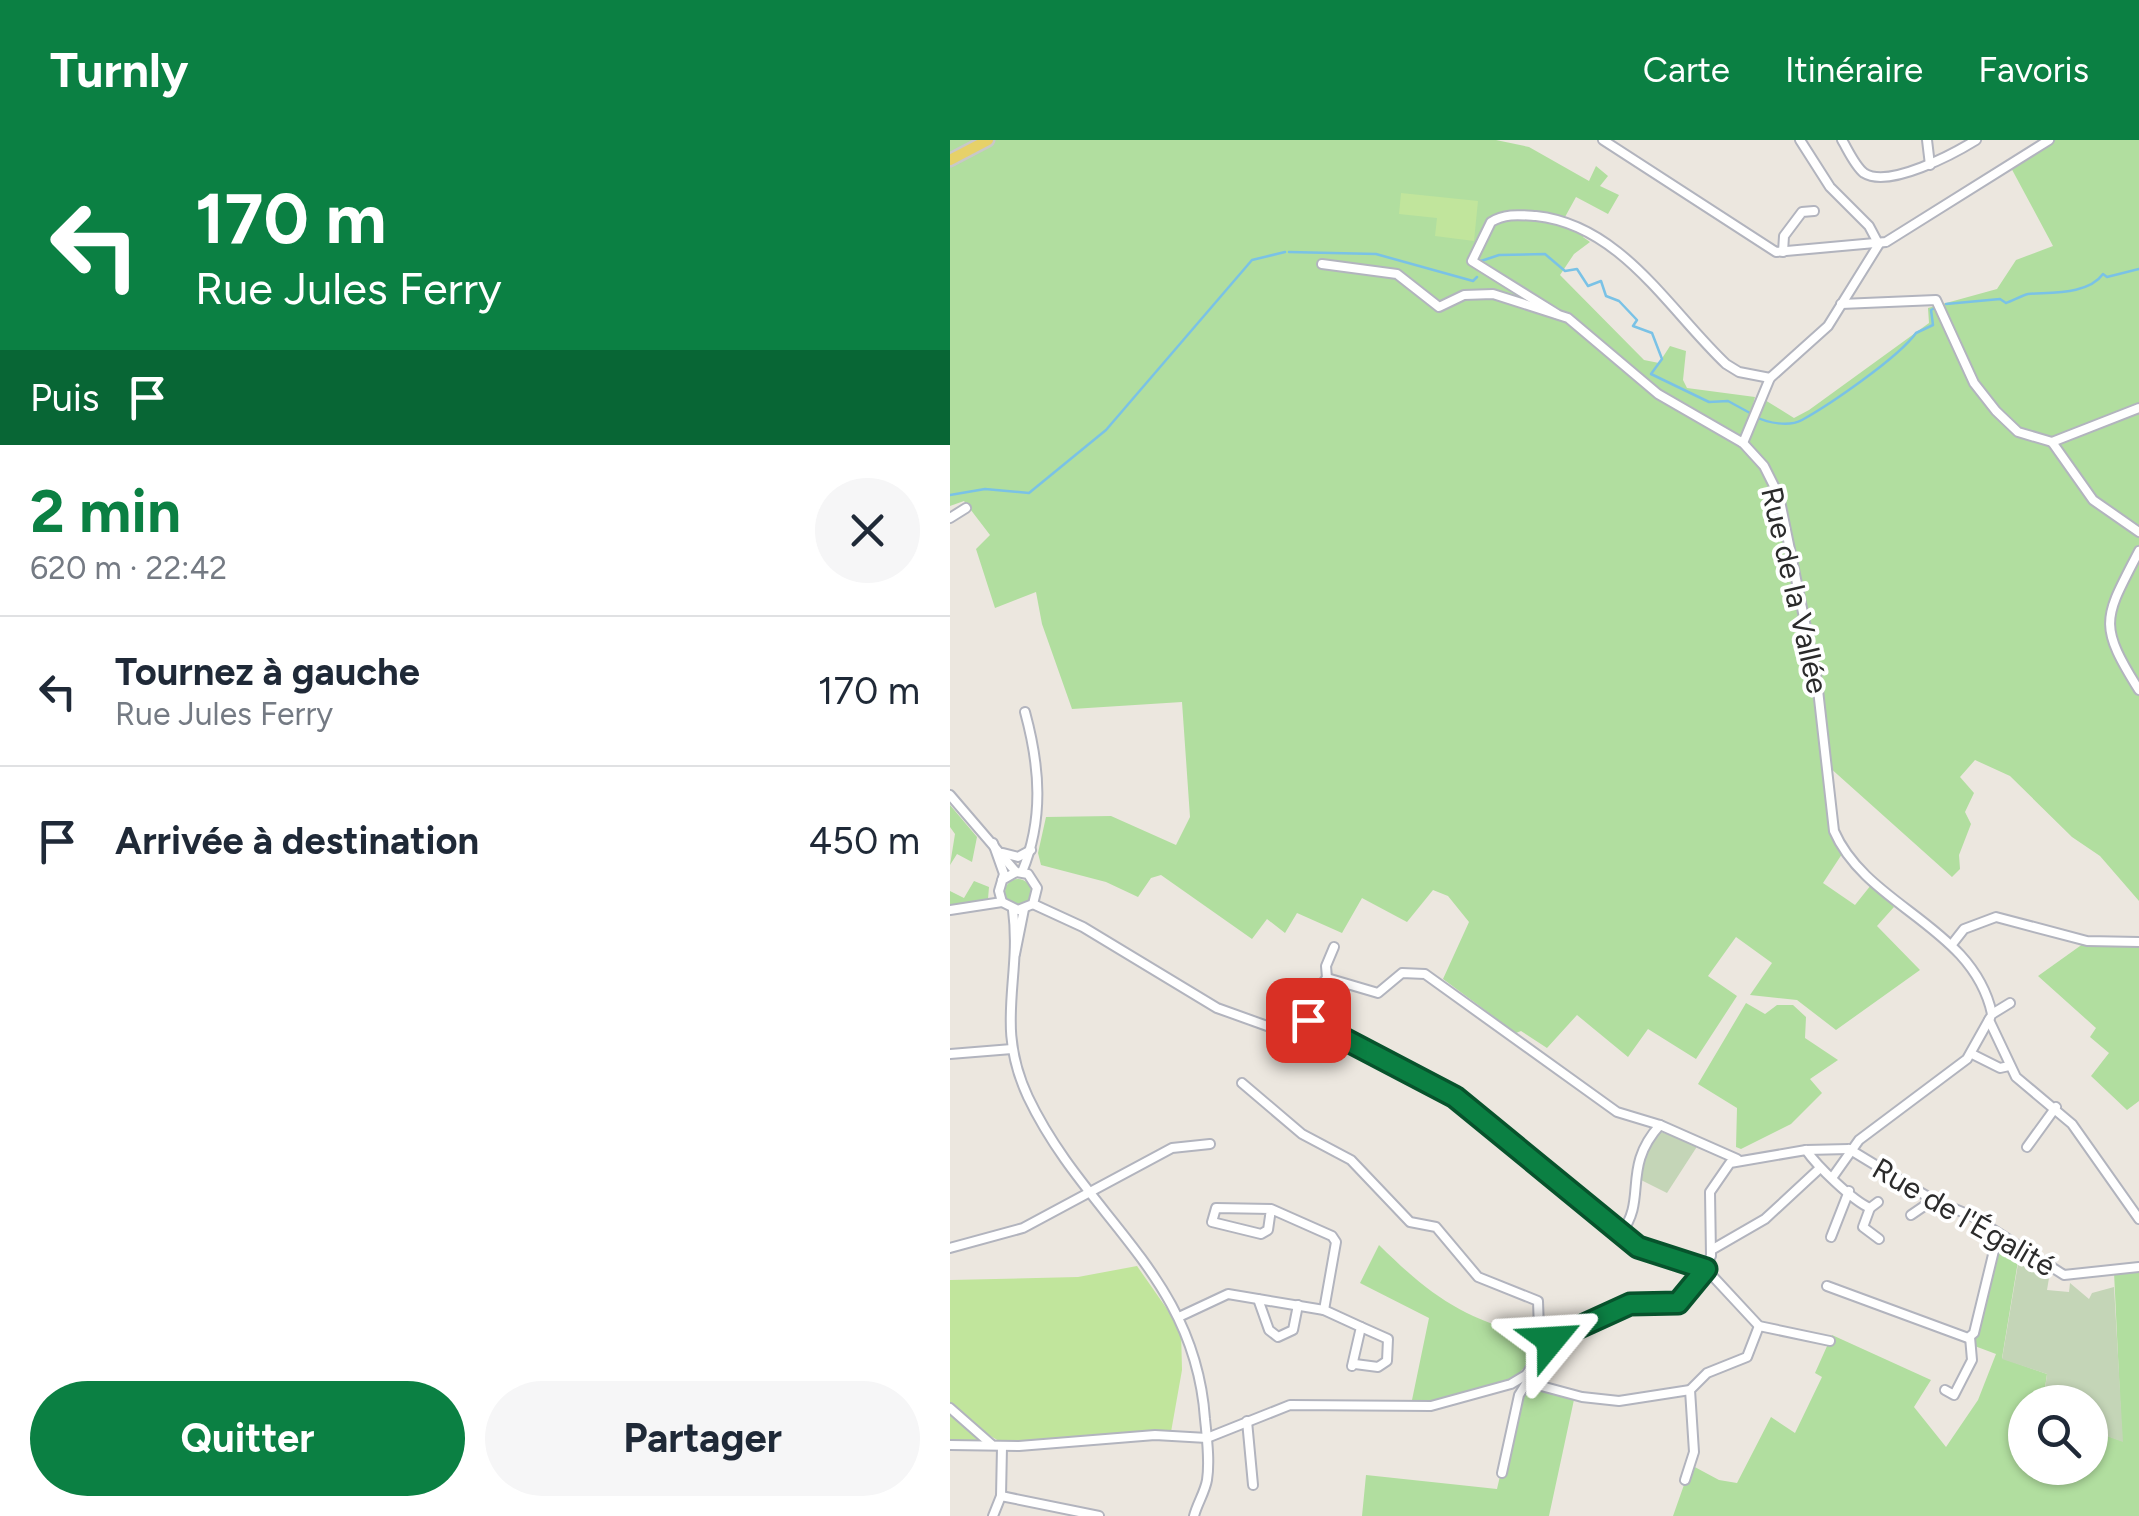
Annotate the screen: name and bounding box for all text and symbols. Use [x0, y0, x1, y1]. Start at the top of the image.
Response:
text: Turnly [50, 41, 188, 99]
text: Carte [1643, 49, 1730, 91]
text: Itinéraire [1785, 49, 1923, 91]
text: Favoris [1978, 49, 2089, 91]
text: 170 m [195, 176, 387, 261]
icon: left [30, 180, 160, 310]
text: Rue Jules Ferry [195, 261, 502, 315]
icon: arrive [120, 370, 175, 425]
text: Puis [30, 375, 100, 421]
text: 2 min [30, 475, 181, 547]
button: close [815, 478, 920, 583]
street label: Rue de la Vallée [1753, 483, 1837, 697]
text: 620 m · 22:42 [30, 549, 227, 587]
text: Tournez à gauche [115, 649, 420, 695]
icon: left [30, 664, 85, 719]
text: 170 m [818, 668, 920, 714]
text: Rue Jules Ferry [115, 695, 333, 733]
icon: arrive [30, 814, 85, 869]
text: Arrivée à destination [115, 818, 479, 864]
text: 450 m [808, 818, 920, 864]
pin [1266, 978, 1351, 1063]
icon: arrive [1281, 993, 1336, 1048]
street label: Rue de l'Égalité [1866, 1150, 2062, 1284]
position arrow [1499, 1288, 1603, 1392]
button: Quitter [30, 1381, 465, 1496]
button: Partager [485, 1381, 920, 1496]
map controls [2008, 1385, 2108, 1485]
button: search [2008, 1385, 2108, 1485]

